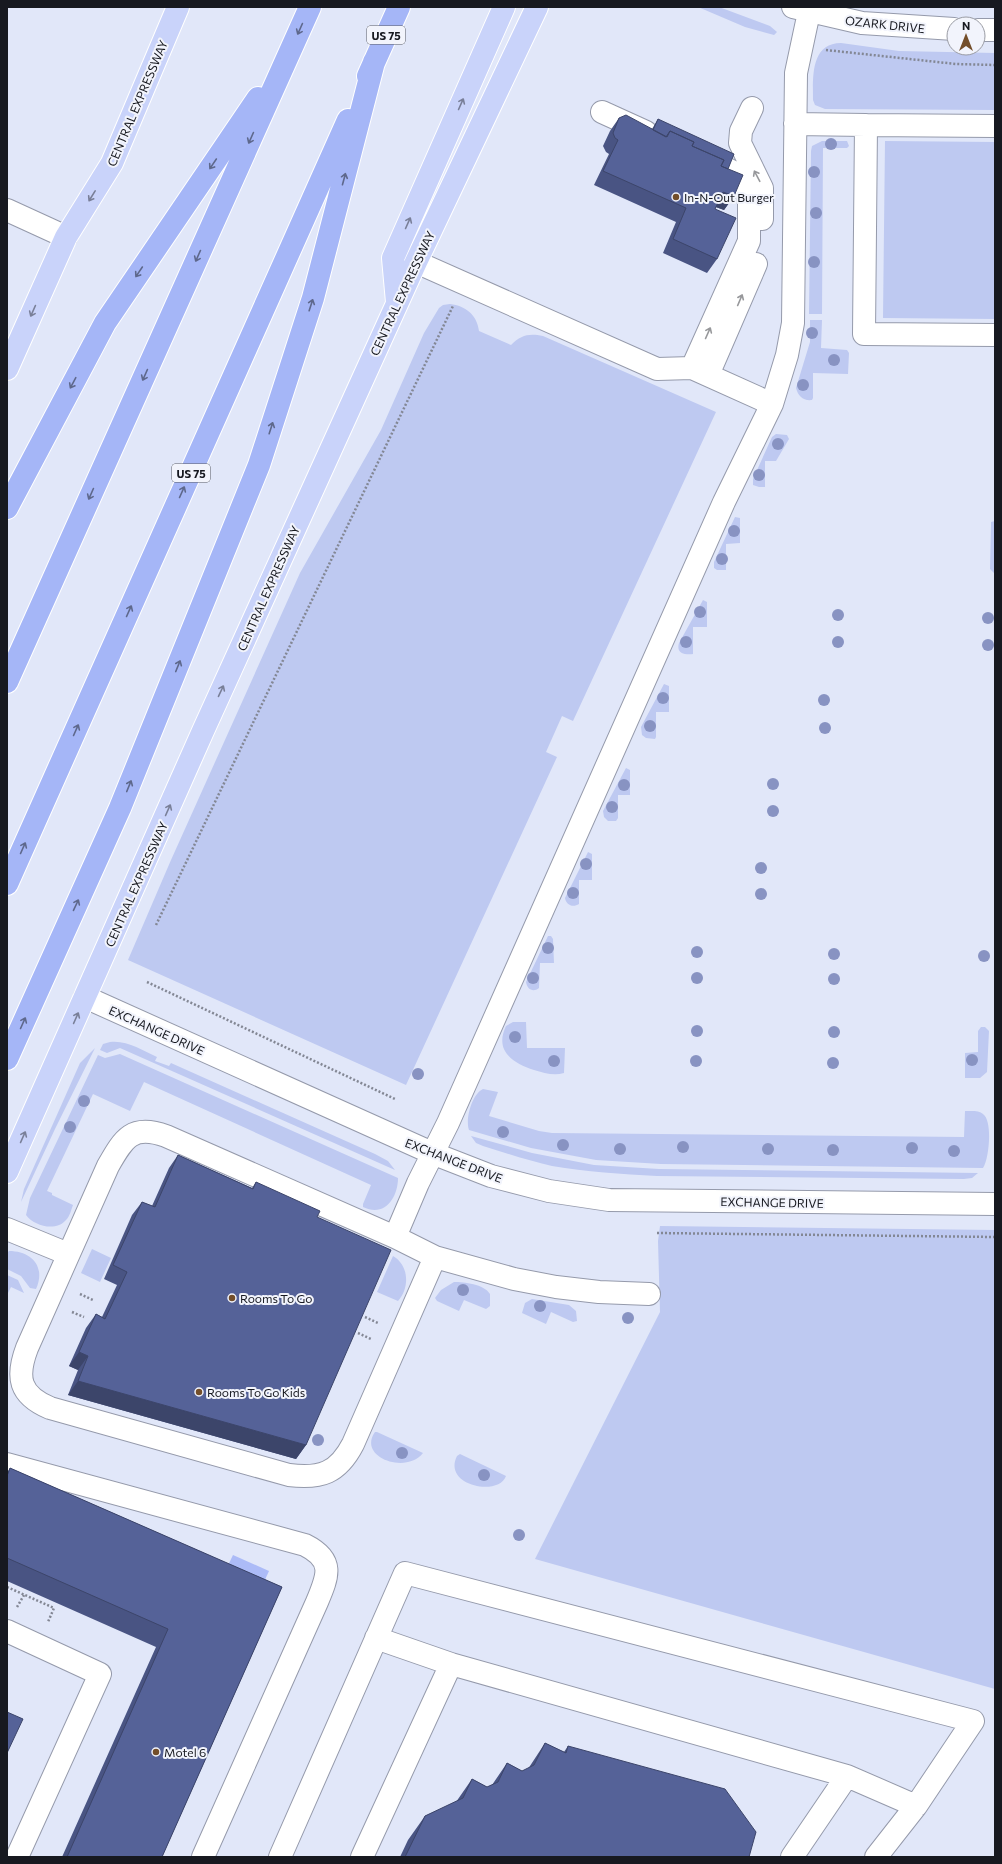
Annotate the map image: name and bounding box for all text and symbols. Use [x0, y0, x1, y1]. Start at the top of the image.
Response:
street label: OZARK DRIVE [845, 13, 925, 35]
north arrow [946, 16, 986, 56]
text: N [962, 19, 970, 32]
one-way arrow [296, 23, 303, 35]
road number: US 75 [367, 26, 405, 44]
street label: CENTRAL EXPRESSWAY [104, 38, 170, 168]
one-way arrow [458, 98, 465, 110]
one-way arrow [247, 131, 254, 143]
one-way arrow [209, 158, 217, 169]
one-way arrow [753, 170, 761, 182]
one-way arrow [341, 173, 348, 186]
one-way arrow [87, 190, 95, 202]
place label: In-N-Out Burger [684, 190, 774, 204]
marker: In-N-Out Burger [671, 192, 681, 202]
one-way arrow [405, 217, 413, 229]
street label: CENTRAL EXPRESSWAY [367, 228, 437, 357]
one-way arrow [194, 250, 201, 262]
one-way arrow [135, 266, 143, 277]
one-way arrow [737, 295, 744, 307]
one-way arrow [308, 298, 315, 311]
one-way arrow [29, 305, 36, 317]
one-way arrow [705, 327, 713, 339]
one-way arrow [140, 369, 148, 381]
one-way arrow [69, 377, 76, 389]
one-way arrow [268, 422, 275, 435]
road number: US 75 [172, 464, 210, 482]
one-way arrow [87, 487, 94, 499]
one-way arrow [179, 487, 186, 499]
street label: CENTRAL EXPRESSWAY [234, 523, 302, 653]
one-way arrow [126, 605, 133, 617]
one-way arrow [175, 660, 182, 672]
one-way arrow [218, 685, 225, 697]
one-way arrow [73, 724, 80, 736]
one-way arrow [126, 781, 134, 793]
one-way arrow [165, 804, 173, 816]
street label: CENTRAL EXPRESSWAY [102, 819, 170, 949]
one-way arrow [20, 843, 27, 855]
one-way arrow [73, 899, 80, 911]
street label: EXCHANGE DRIVE [107, 1003, 207, 1057]
one-way arrow [73, 1013, 80, 1025]
one-way arrow [20, 1018, 27, 1030]
one-way arrow [20, 1131, 27, 1143]
street label: EXCHANGE DRIVE [403, 1135, 505, 1185]
street label: EXCHANGE DRIVE [720, 1194, 824, 1210]
place label: Rooms To Go [240, 1291, 312, 1305]
marker: Rooms To Go [227, 1293, 237, 1303]
place label: Rooms To Go Kids [207, 1385, 305, 1399]
marker: Rooms To Go Kids [194, 1387, 204, 1397]
place label: Motel 6 [164, 1745, 206, 1759]
marker: Motel 6 [151, 1747, 161, 1757]

